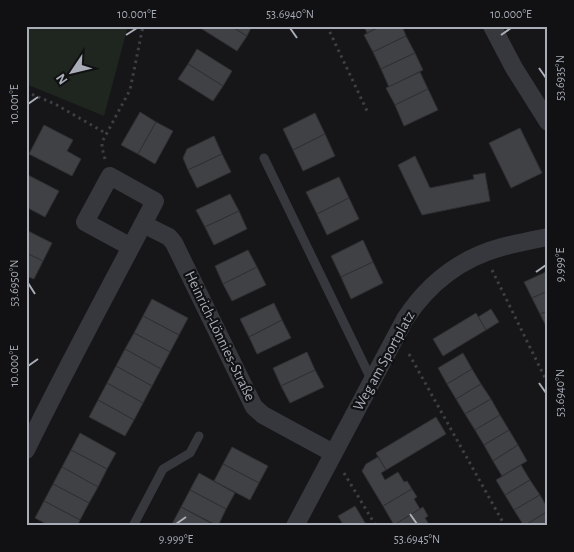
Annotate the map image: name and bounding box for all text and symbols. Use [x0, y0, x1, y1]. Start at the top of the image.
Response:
text: 10.001°E [117, 8, 157, 20]
text: 53.6940°N [266, 8, 314, 20]
text: 10.000°E [490, 8, 532, 20]
north arrow [48, 48, 98, 98]
text: 53.6935°N [554, 55, 566, 101]
text: N [54, 71, 71, 87]
text: 10.001°E [8, 84, 20, 124]
text: 9.999°E [554, 247, 566, 282]
text: 53.6950°N [8, 259, 20, 307]
street label: Heinrich-Lönnies-Straße [182, 269, 258, 403]
street label: Weg am Sportplatz [350, 309, 418, 413]
text: 10.000°E [8, 345, 20, 387]
text: 53.6940°N [554, 369, 566, 417]
text: 9.999°E [159, 533, 194, 545]
text: 53.6945°N [394, 533, 440, 545]

